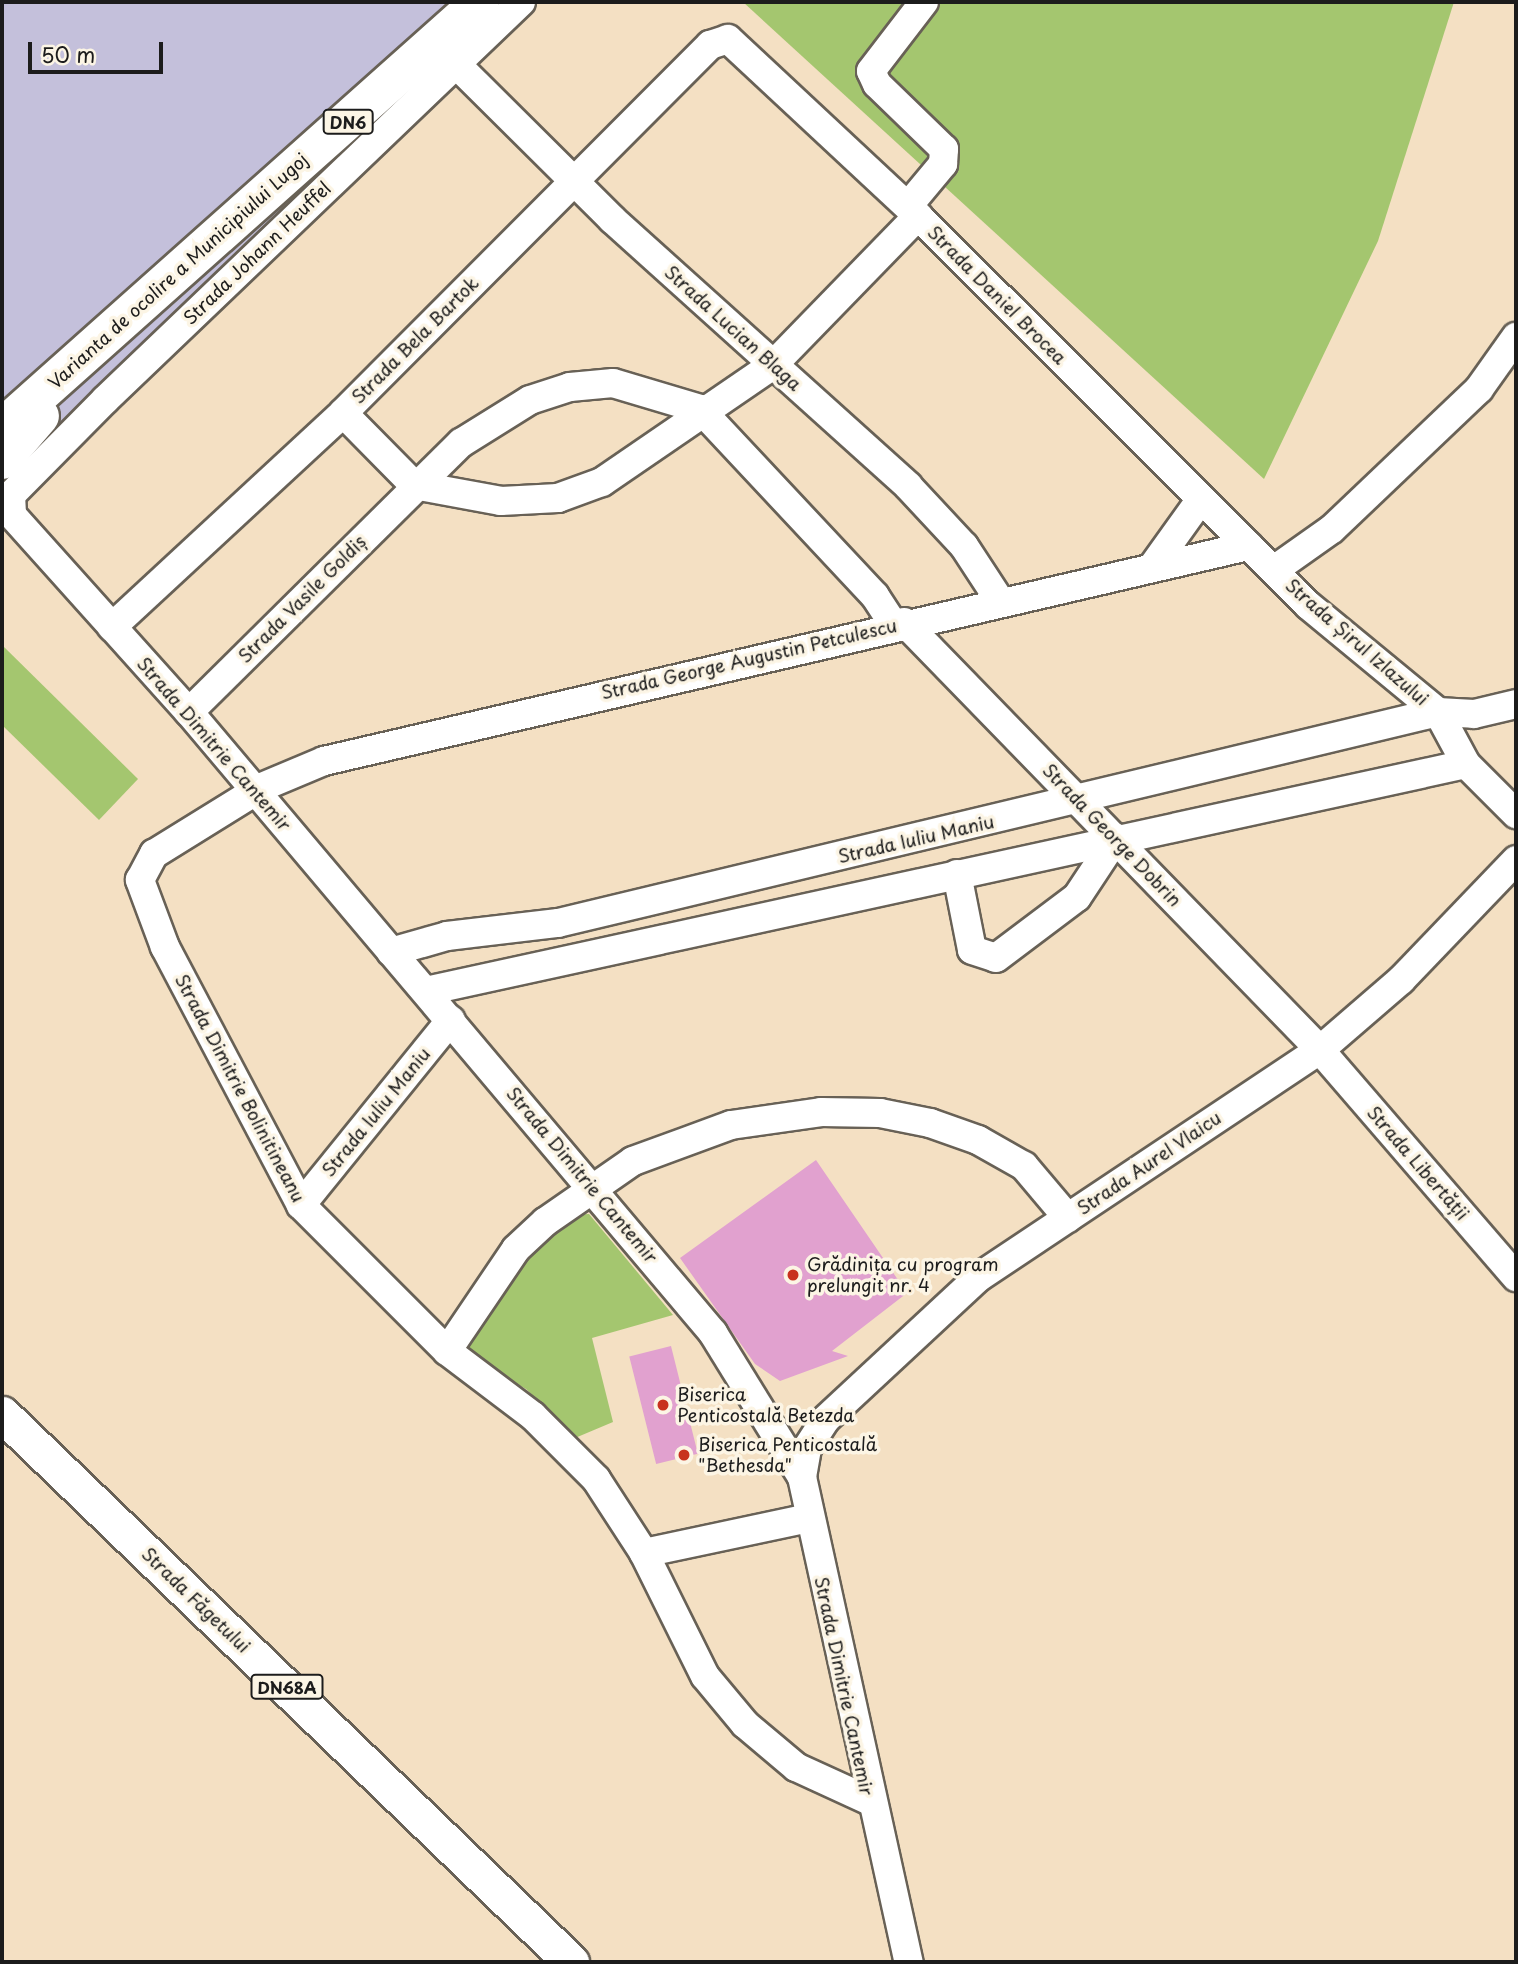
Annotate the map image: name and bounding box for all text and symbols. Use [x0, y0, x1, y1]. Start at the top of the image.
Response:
scale bar [32, 28, 166, 72]
text: 50 m [41, 38, 95, 70]
road number: DN6 [322, 110, 374, 134]
street label: Varianta de ocolire a Municipiului Lugoj [43, 148, 313, 394]
street label: Strada Johann Heuffel [179, 177, 335, 329]
street label: Strada Daniel Brocea [923, 221, 1071, 369]
street label: Strada Lucian Blaga [660, 261, 806, 395]
street label: Strada Bela Bartok [347, 272, 483, 408]
street label: Strada Vasile Goldiș [233, 530, 371, 668]
street label: Strada Șirul Izlazului [1282, 575, 1432, 709]
street label: Strada George Augustin Petculescu [598, 614, 900, 704]
street label: Strada Dimitrie Cantemir [133, 653, 295, 835]
street label: Strada George Dobrin [1037, 758, 1187, 912]
street label: Strada Iuliu Maniu [835, 810, 997, 868]
street label: Strada Dimitrie Bolinitineanu [170, 970, 310, 1206]
street label: Strada Iuliu Maniu [317, 1042, 435, 1182]
street label: Strada Dimitrie Cantemir [502, 1083, 662, 1267]
street label: Strada Libertății [1362, 1101, 1474, 1225]
street label: Strada Aurel Vlaicu [1073, 1107, 1225, 1219]
place label: Grădinița cu program prelungit nr. 4 [807, 1254, 999, 1296]
marker: Grădinița cu program prelungit nr. 4 [785, 1267, 801, 1283]
place label: Biserica Penticostală Betezda [677, 1384, 856, 1426]
marker: Biserica Penticostală Betezda [655, 1397, 671, 1413]
place label: Biserica Penticostală "Bethesda" [698, 1434, 879, 1476]
marker: Biserica Penticostală "Bethesda" [676, 1447, 692, 1463]
street label: Strada Făgetului [137, 1542, 255, 1658]
street label: Strada Dimitrie Cantemir [810, 1575, 878, 1797]
road number: DN68A [250, 1674, 324, 1700]

